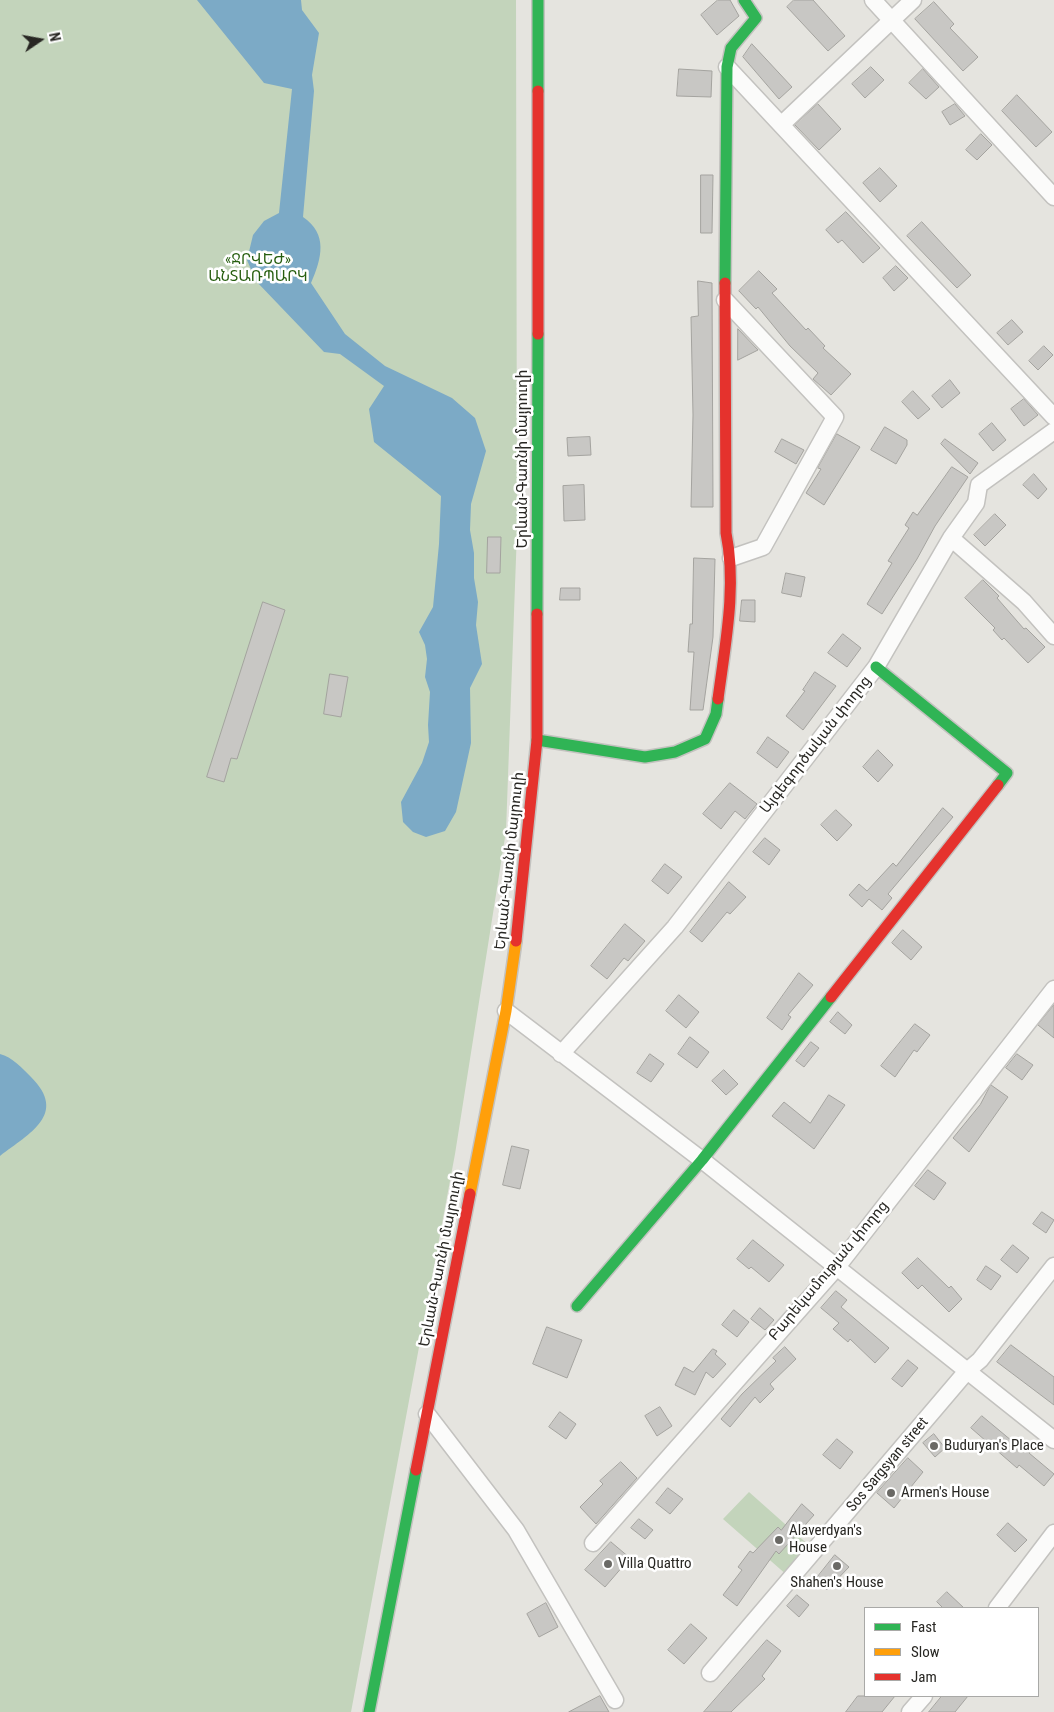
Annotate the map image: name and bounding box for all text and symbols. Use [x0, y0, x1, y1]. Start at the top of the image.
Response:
north arrow [15, 15, 65, 65]
text: N [46, 31, 63, 43]
park label: «ՋՐՎԵԺ» ԱՆՏԱՌՊԱՐԿ [208, 251, 308, 286]
street label: Երևան-Գառնի մայրուղի [514, 370, 532, 548]
street label: Այգեգործական փողոց [757, 673, 875, 817]
street label: Երևան-Գառնի մայրուղի [492, 771, 528, 951]
street label: Երևան-Գառնի մայրուղի [416, 1170, 468, 1348]
street label: Բարեկամության փողոց [765, 1197, 893, 1345]
street label: Sos Sargsyan street [843, 1414, 933, 1516]
place label: Buduryan's Place [944, 1437, 1044, 1455]
marker: Buduryan's Place [928, 1440, 940, 1452]
place label: Armen's House [901, 1484, 989, 1502]
marker: Armen's House [885, 1487, 897, 1499]
place label: Alaverdyan's House [789, 1522, 862, 1557]
marker: Alaverdyan's House [773, 1534, 785, 1546]
place label: Villa Quattro [618, 1555, 692, 1573]
marker: Villa Quattro [602, 1558, 614, 1570]
marker: Shahen's House [831, 1560, 843, 1572]
place label: Shahen's House [790, 1574, 884, 1592]
legend [864, 1607, 1039, 1697]
text: Fast [911, 1618, 936, 1636]
text: Slow [911, 1643, 940, 1661]
text: Jam [911, 1668, 937, 1686]

